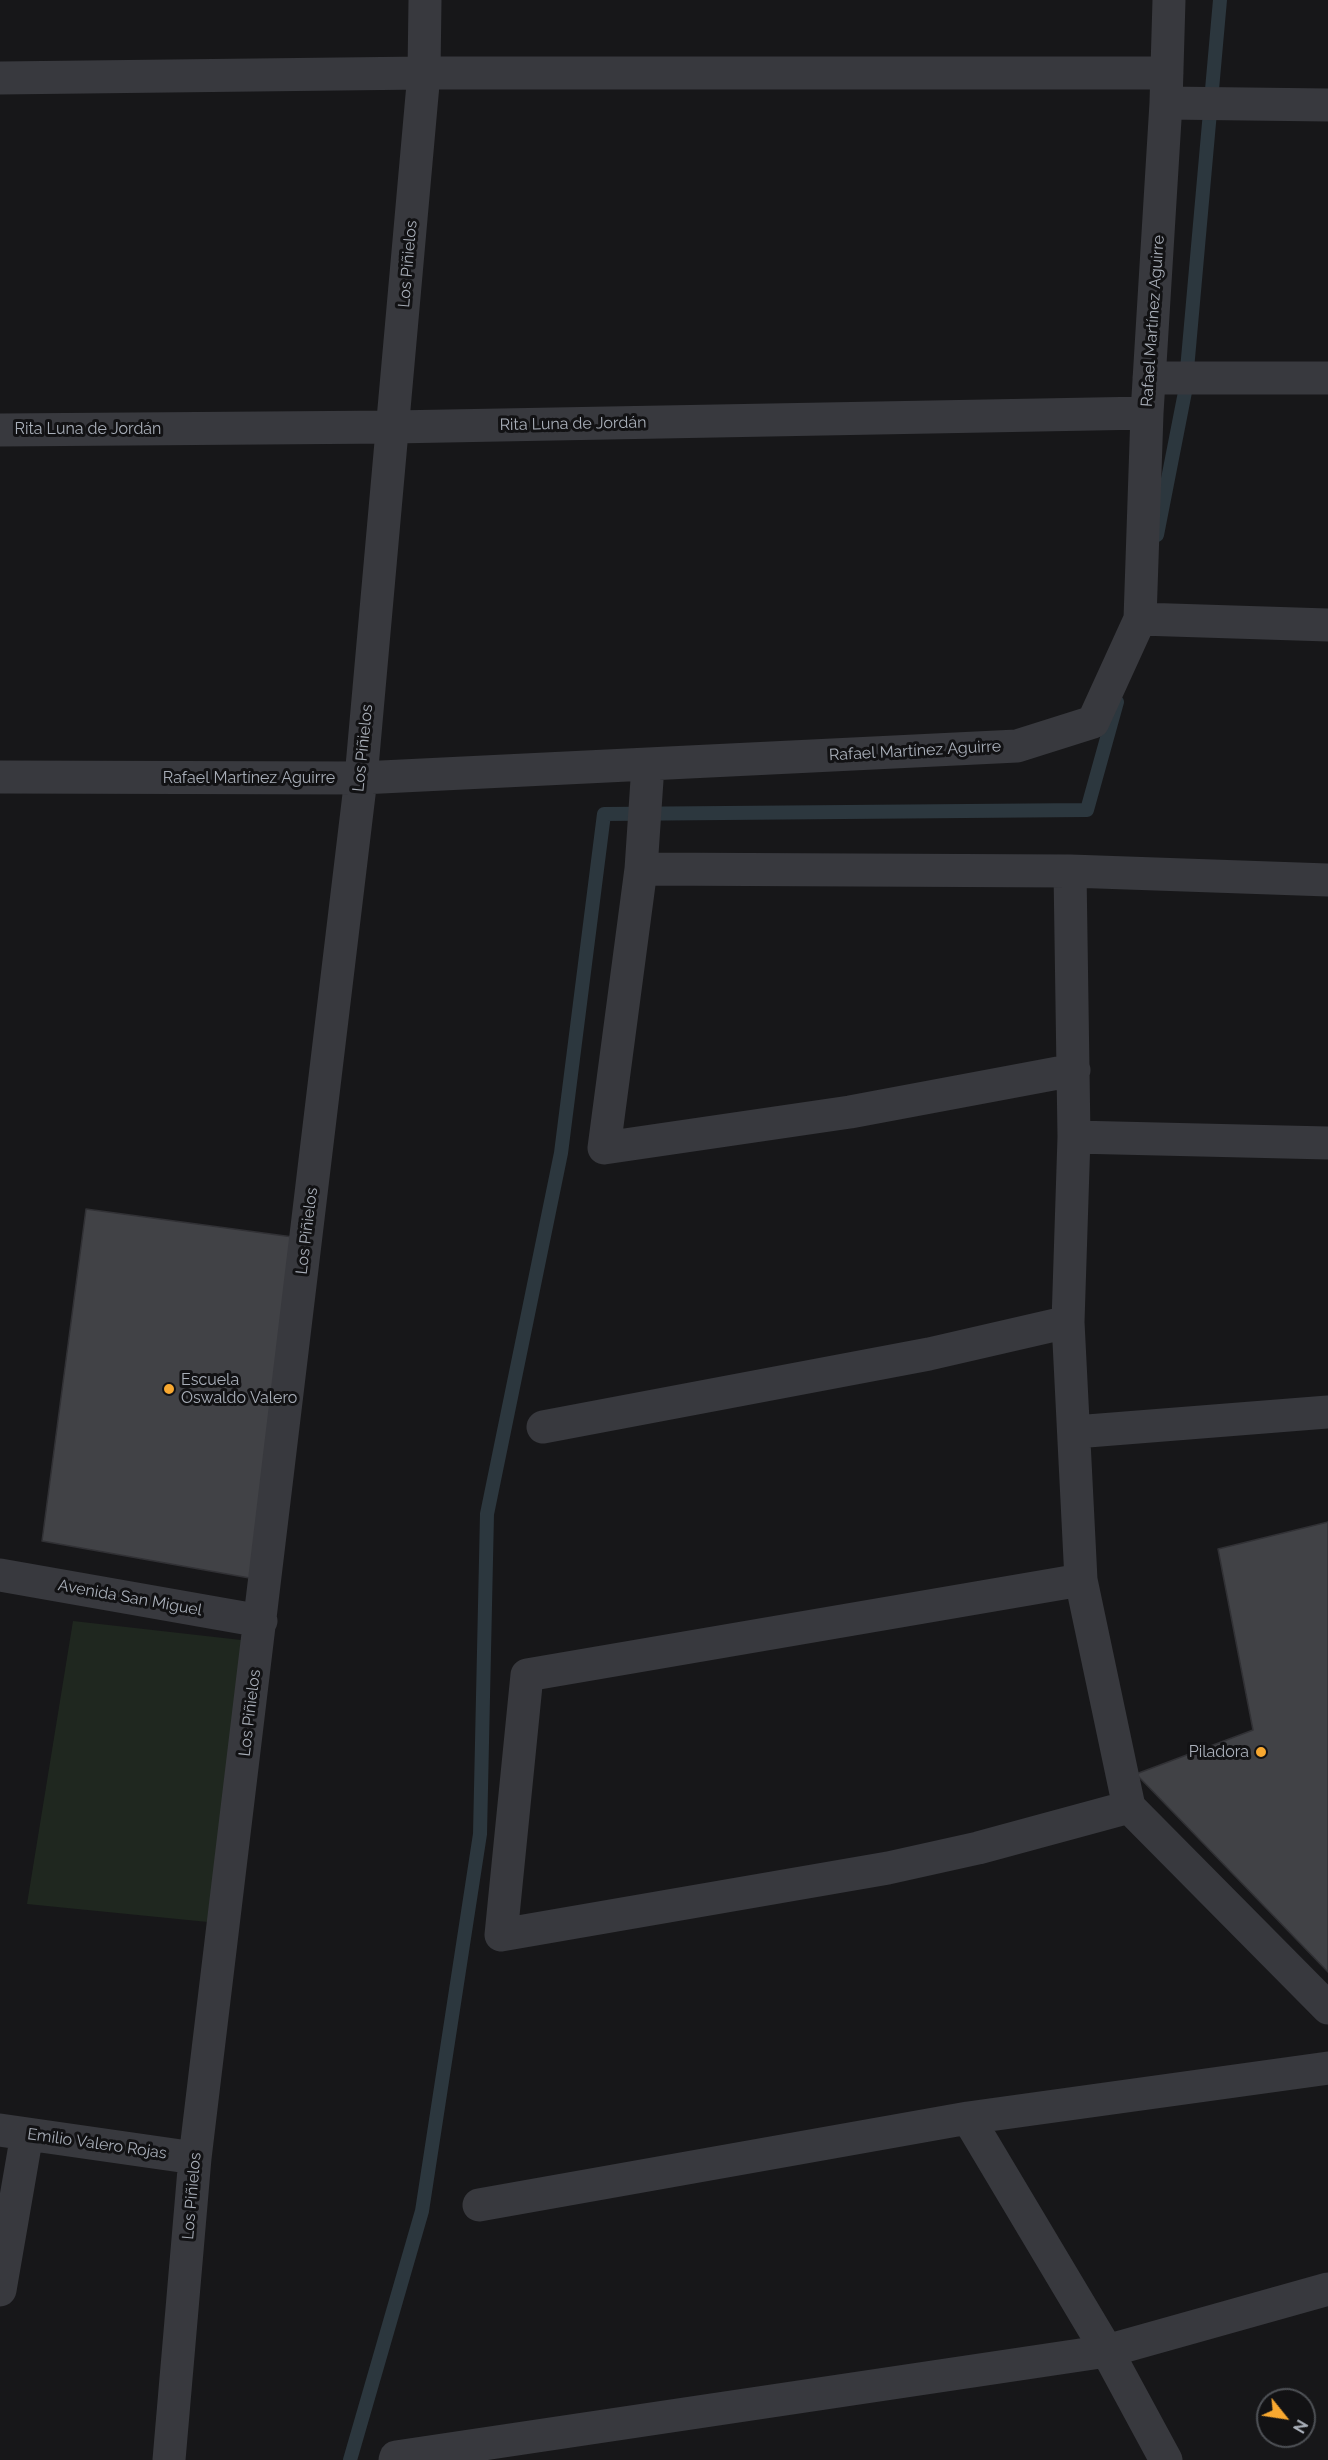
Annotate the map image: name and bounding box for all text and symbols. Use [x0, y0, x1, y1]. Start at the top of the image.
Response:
street label: Los Piñielos [395, 219, 421, 309]
street label: Rafael Martínez Aguirre [1137, 234, 1169, 408]
street label: Rita Luna de Jordán [499, 413, 647, 435]
street label: Rita Luna de Jordán [15, 419, 161, 439]
street label: Los Piñielos [349, 703, 377, 793]
street label: Rafael Martínez Aguirre [828, 737, 1002, 765]
street label: Rafael Martínez Aguirre [163, 768, 335, 788]
street label: Los Piñielos [292, 1186, 322, 1276]
place label: Escuela Oswaldo Valero [181, 1370, 297, 1408]
marker: Escuela Oswaldo Valero [162, 1382, 176, 1396]
street label: Avenida San Miguel [56, 1576, 204, 1620]
street label: Los Piñielos [235, 1668, 265, 1758]
place label: Piladora [1189, 1742, 1249, 1762]
marker: Piladora [1254, 1745, 1268, 1759]
street label: Emilio Valero Rojas [26, 2125, 168, 2163]
street label: Los Piñielos [179, 2151, 205, 2241]
north arrow [1256, 2388, 1316, 2448]
text: N [1289, 2416, 1312, 2436]

